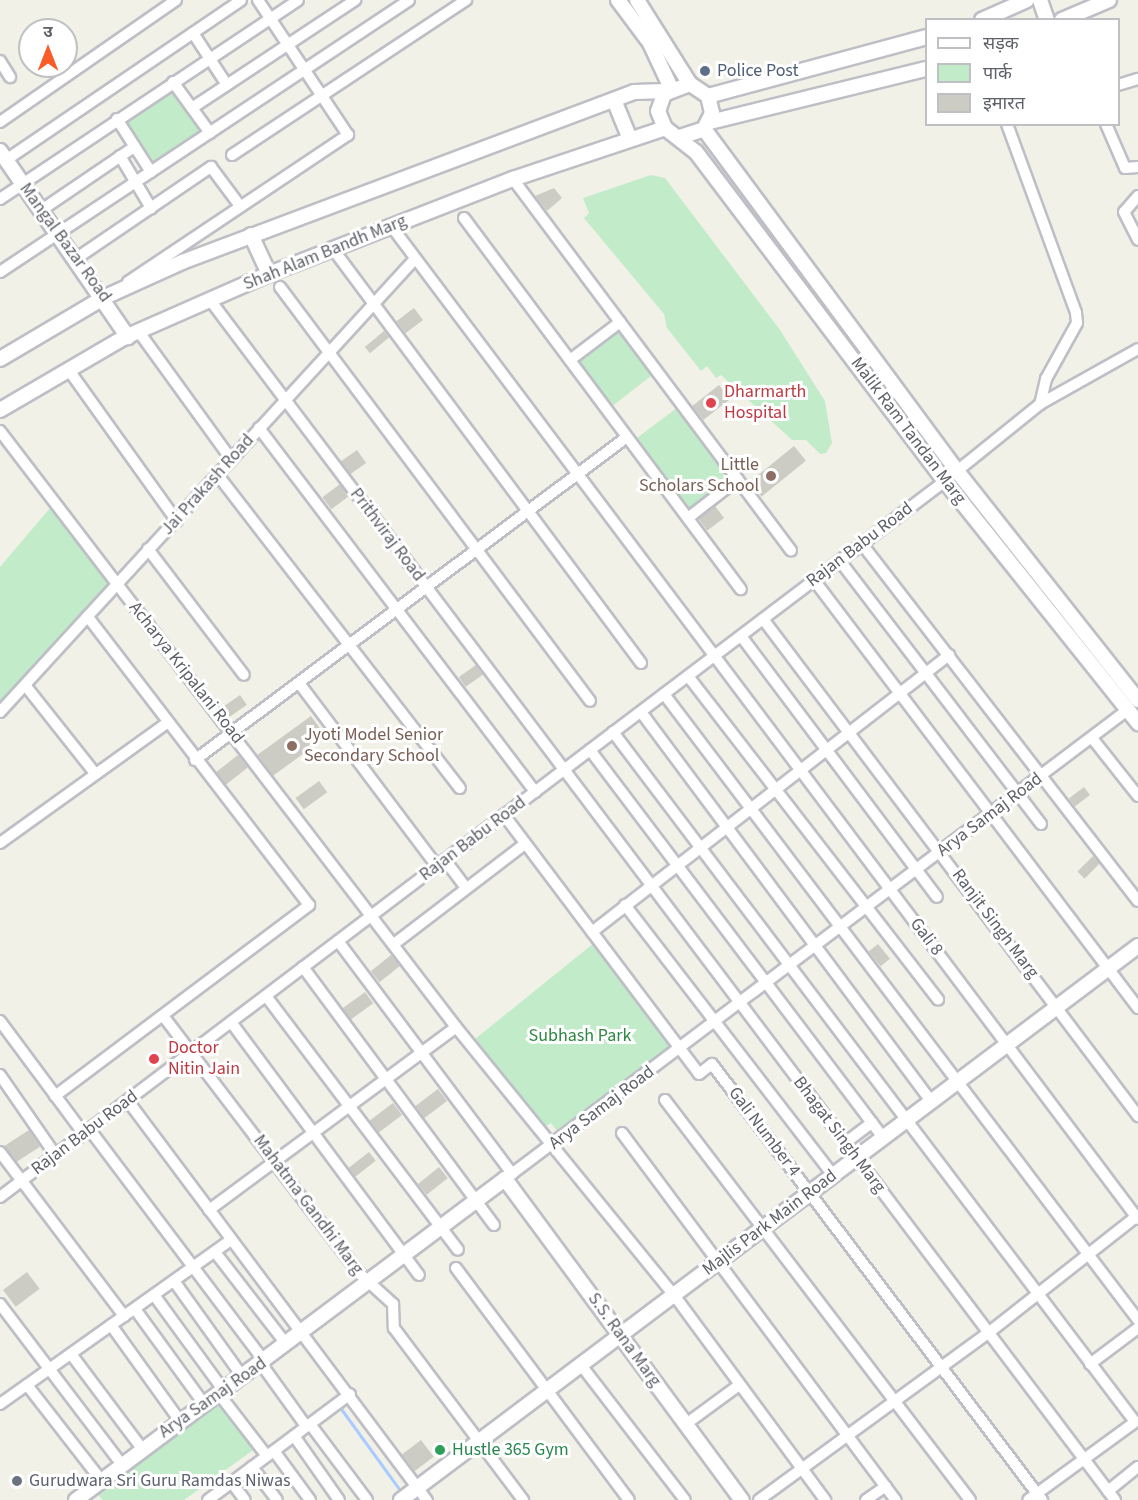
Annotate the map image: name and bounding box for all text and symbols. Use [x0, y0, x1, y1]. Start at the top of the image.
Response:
north arrow [18, 18, 78, 78]
legend [925, 18, 1120, 126]
text: उ [43, 21, 53, 43]
text: सड़क [983, 31, 1019, 56]
place label: Police Post [717, 60, 799, 82]
text: पार्क [983, 61, 1012, 86]
marker: Police Post [698, 64, 712, 78]
text: इमारत [983, 91, 1025, 116]
street label: Mangal Bazar Road [14, 179, 116, 307]
street label: Shah Alam Bandh Marg [240, 210, 410, 296]
street label: Malik Ram Tandan Marg [846, 353, 970, 509]
place label: Dharmarth Hospital [724, 382, 806, 424]
marker: Dharmarth Hospital [702, 394, 720, 412]
street label: Jai Prakash Road [157, 430, 259, 540]
place label: Little Scholars School [639, 455, 759, 498]
marker: Little Scholars School [764, 469, 778, 483]
street label: Prithviraj Road [345, 484, 429, 586]
street label: Rajan Babu Road [802, 498, 918, 592]
street label: Acharya Kripalani Road [124, 598, 248, 748]
place label: Jyoti Model Senior Secondary School [304, 725, 443, 768]
marker: Jyoti Model Senior Secondary School [285, 739, 299, 753]
street label: Arya Samaj Road [933, 768, 1047, 862]
street label: Rajan Babu Road [415, 792, 531, 886]
street label: Ranjit Singh Marg [947, 865, 1043, 983]
street label: Gali 8 [905, 914, 947, 960]
park label: Subhash Park [529, 1025, 631, 1047]
place label: Doctor Nitin Jain [168, 1038, 240, 1080]
marker: Doctor Nitin Jain [145, 1050, 163, 1068]
street label: Arya Samaj Road [545, 1061, 659, 1155]
street label: Bhagat Singh Marg [788, 1072, 890, 1198]
street label: Gali Number 4 [723, 1083, 805, 1181]
street label: Rajan Babu Road [27, 1086, 143, 1180]
street label: Mahatma Gandhi Marg [248, 1131, 368, 1279]
street label: Majlis Park Main Road [699, 1165, 841, 1281]
street label: S.S. Rana Marg [583, 1289, 665, 1391]
street label: Arya Samaj Road [155, 1353, 271, 1443]
place label: Hustle 365 Gym [452, 1439, 569, 1461]
marker: Hustle 365 Gym [433, 1443, 447, 1457]
place label: Gurudwara Sri Guru Ramdas Niwas [29, 1470, 290, 1492]
marker: Gurudwara Sri Guru Ramdas Niwas [10, 1474, 24, 1488]

